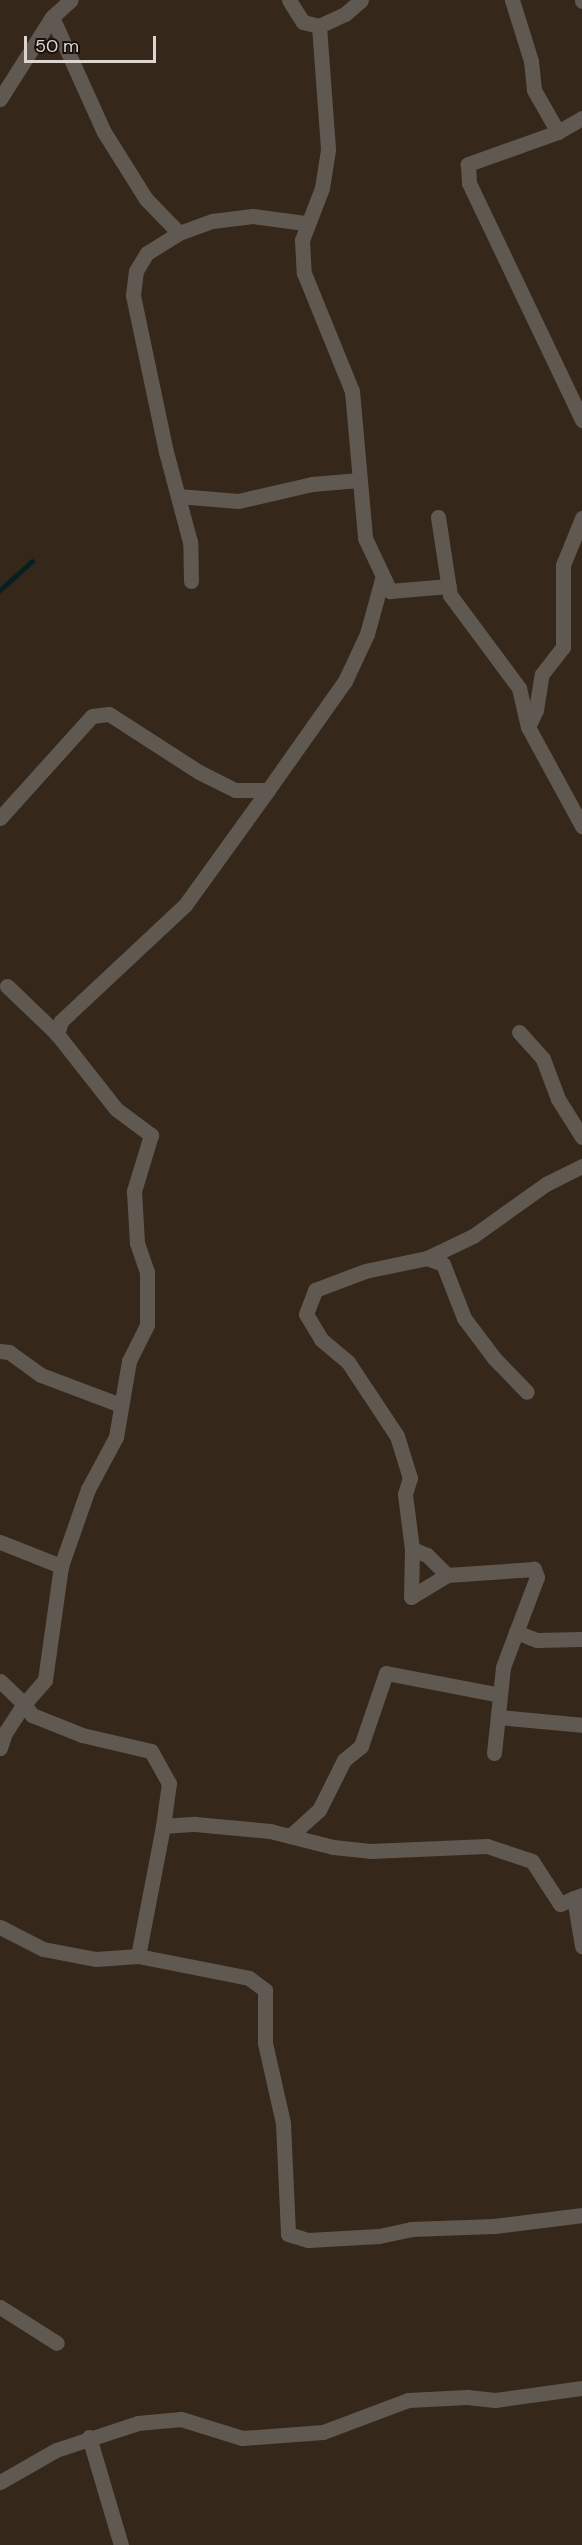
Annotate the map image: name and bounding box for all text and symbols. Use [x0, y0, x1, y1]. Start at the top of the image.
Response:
scale bar [27, 24, 159, 62]
text: 50 m [35, 34, 79, 58]

